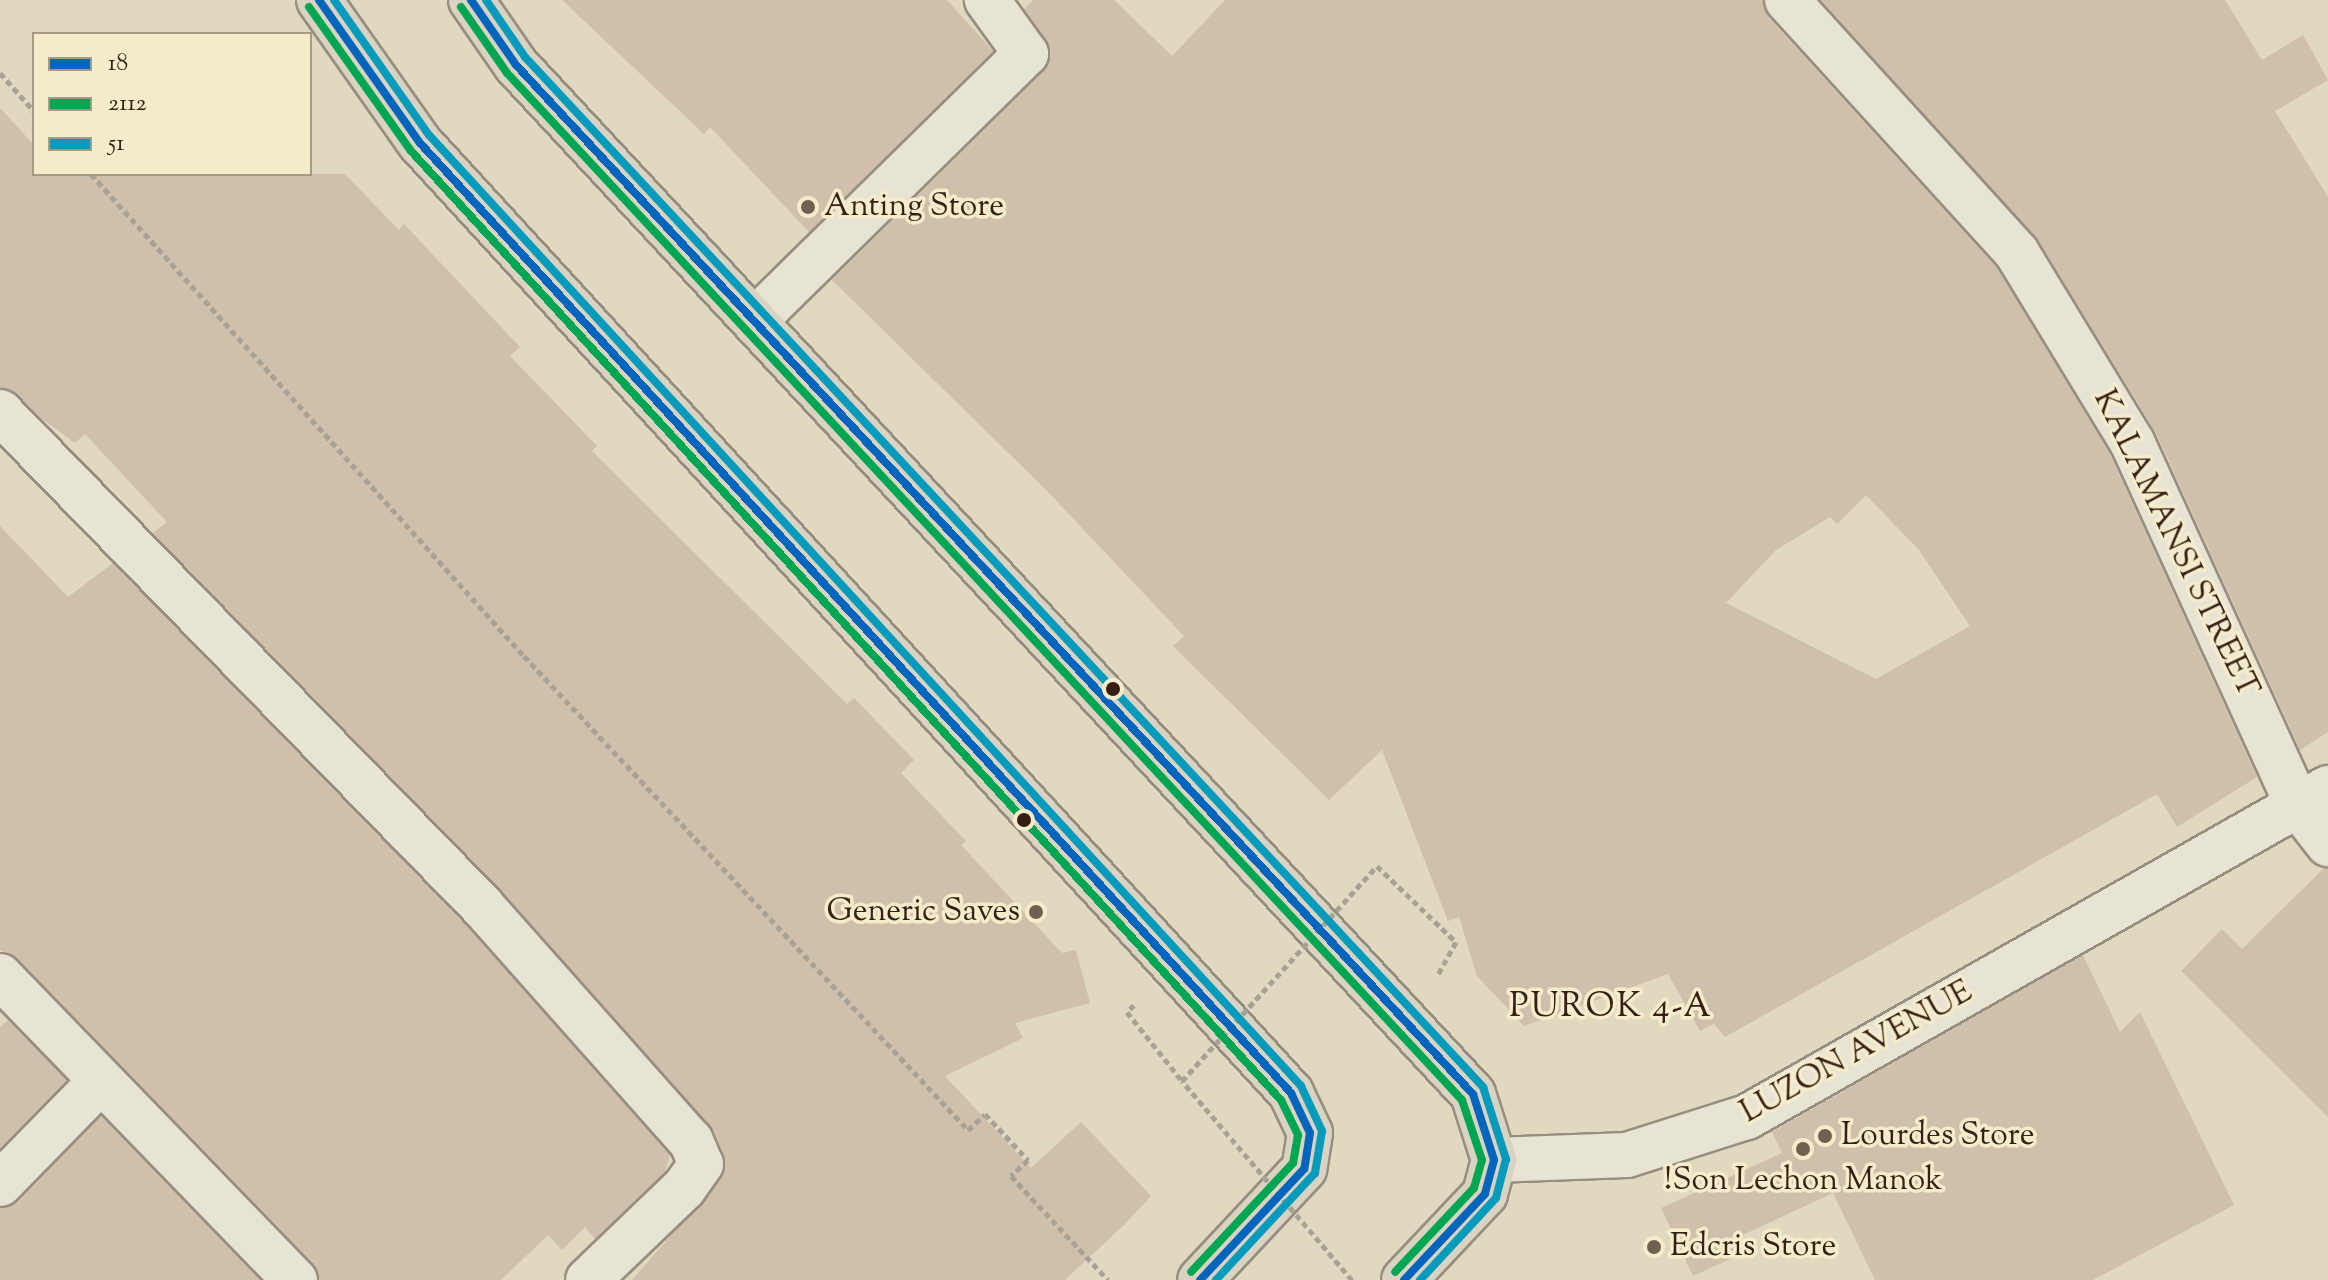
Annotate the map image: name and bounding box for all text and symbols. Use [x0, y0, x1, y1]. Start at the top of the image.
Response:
legend [32, 32, 312, 176]
text: 18 [108, 47, 128, 81]
text: 2112 [108, 87, 147, 121]
text: 51 [108, 127, 124, 161]
place label: Anting Store [824, 188, 1004, 226]
marker: Anting Store [799, 198, 817, 216]
street label: KALAMANSI STREET [2084, 384, 2266, 704]
unlabelled marker [1105, 681, 1121, 697]
unlabelled marker [1016, 812, 1032, 828]
place label: Generic Saves [827, 893, 1020, 931]
marker: Generic Saves [1027, 903, 1045, 921]
street label: LUZON AVENUE [1734, 973, 1980, 1133]
district label: PUROK 4-A [1509, 988, 1713, 1028]
place label: Lourdes Store [1841, 1117, 2035, 1155]
marker: Lourdes Store [1816, 1127, 1834, 1145]
marker: !Son Lechon Manok [1794, 1140, 1812, 1158]
place label: !Son Lechon Manok [1664, 1162, 1942, 1200]
place label: Edcris Store [1670, 1228, 1836, 1266]
marker: Edcris Store [1645, 1238, 1663, 1256]

